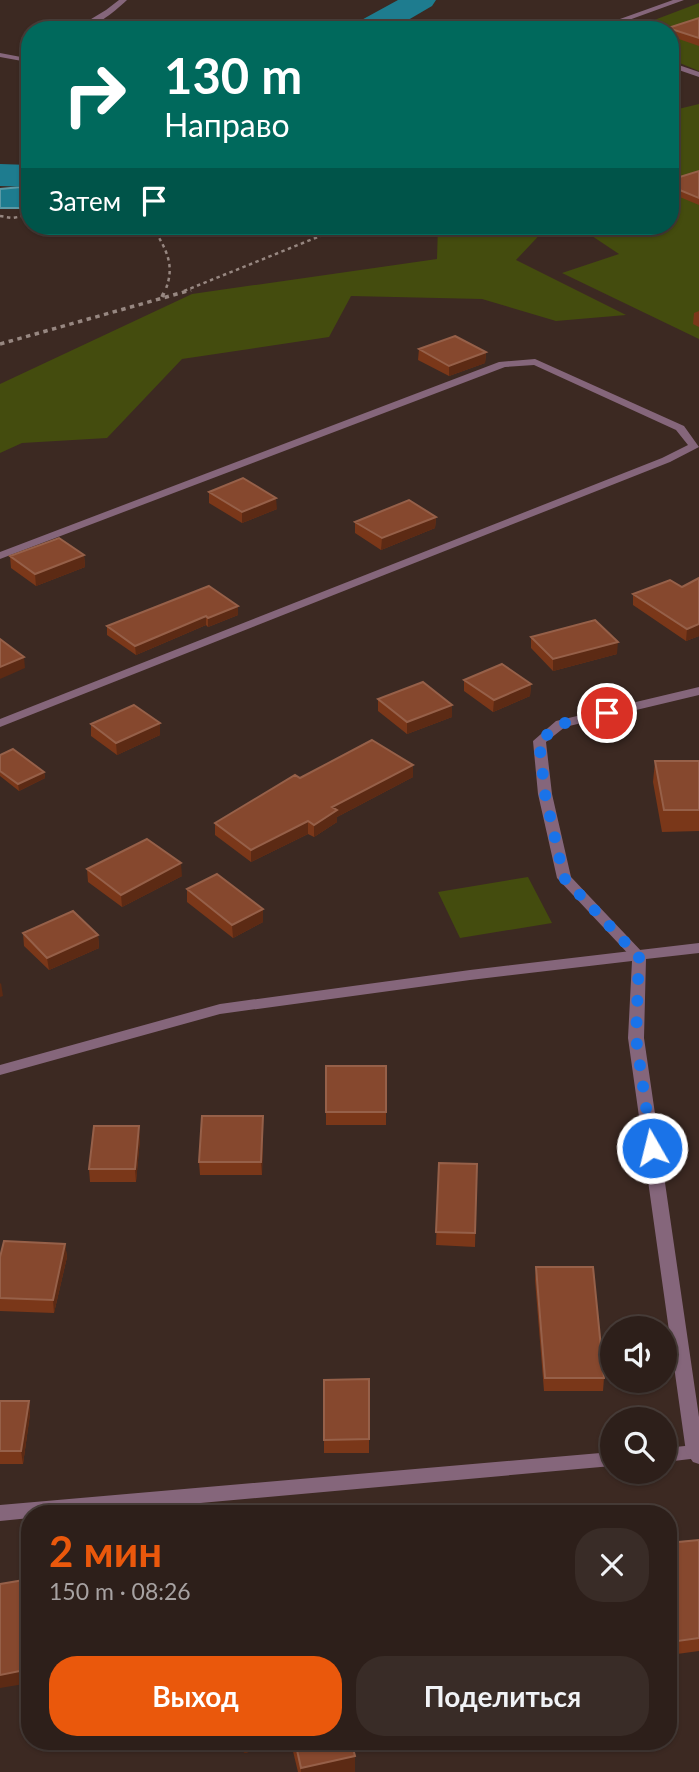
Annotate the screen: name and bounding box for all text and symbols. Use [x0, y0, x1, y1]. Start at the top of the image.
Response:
text: 130 m [164, 46, 302, 104]
icon: right [49, 49, 140, 140]
text: Направо [164, 105, 290, 144]
icon: arrive [135, 182, 173, 220]
text: Затем [49, 185, 121, 217]
pin [577, 683, 637, 743]
icon: arrive [588, 694, 626, 732]
position arrow [615, 1111, 689, 1185]
map controls [600, 1316, 677, 1484]
button: sound [600, 1316, 677, 1393]
button: search [600, 1407, 677, 1484]
text: 2 мин [49, 1526, 162, 1576]
button: close [575, 1528, 649, 1602]
text: 150 m · 08:26 [49, 1577, 191, 1605]
button: Выход [49, 1656, 342, 1736]
button: Поделиться [356, 1656, 649, 1736]

